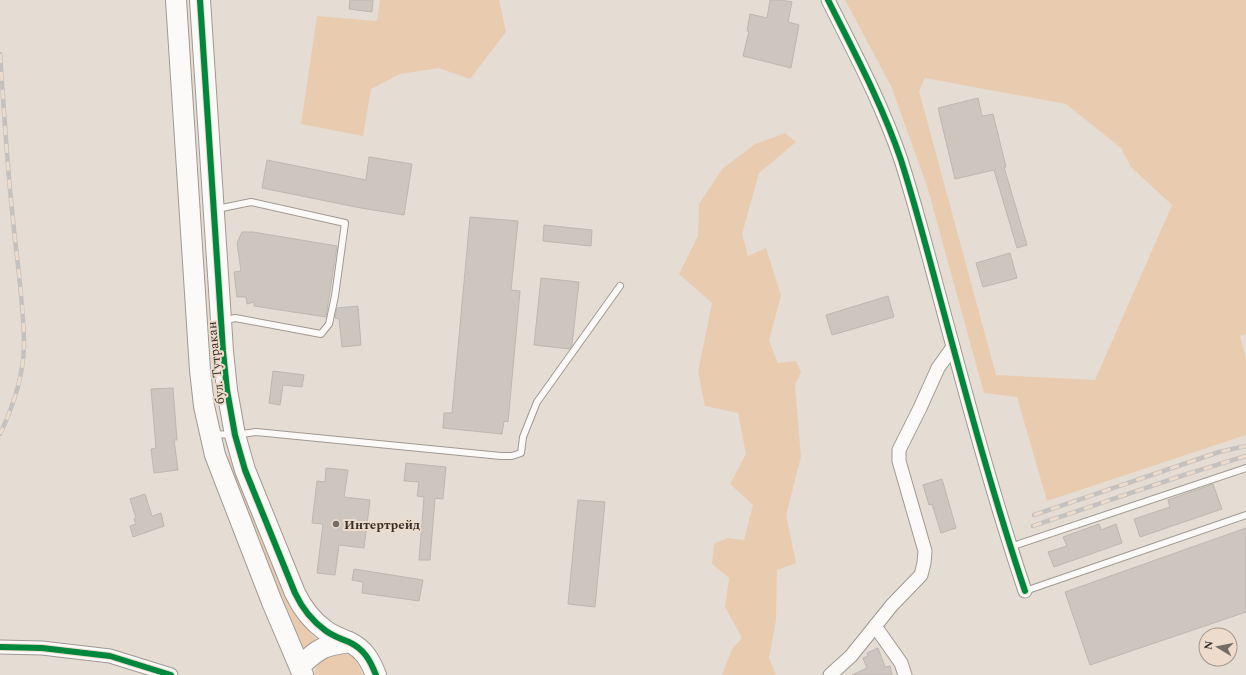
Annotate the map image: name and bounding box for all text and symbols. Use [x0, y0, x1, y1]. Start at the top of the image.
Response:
street label: бул. Тутракан [202, 320, 230, 405]
place label: Интертрейд [344, 515, 420, 535]
marker: Интертрейд [331, 519, 341, 529]
north arrow [1198, 627, 1238, 667]
text: N [1199, 639, 1218, 651]

